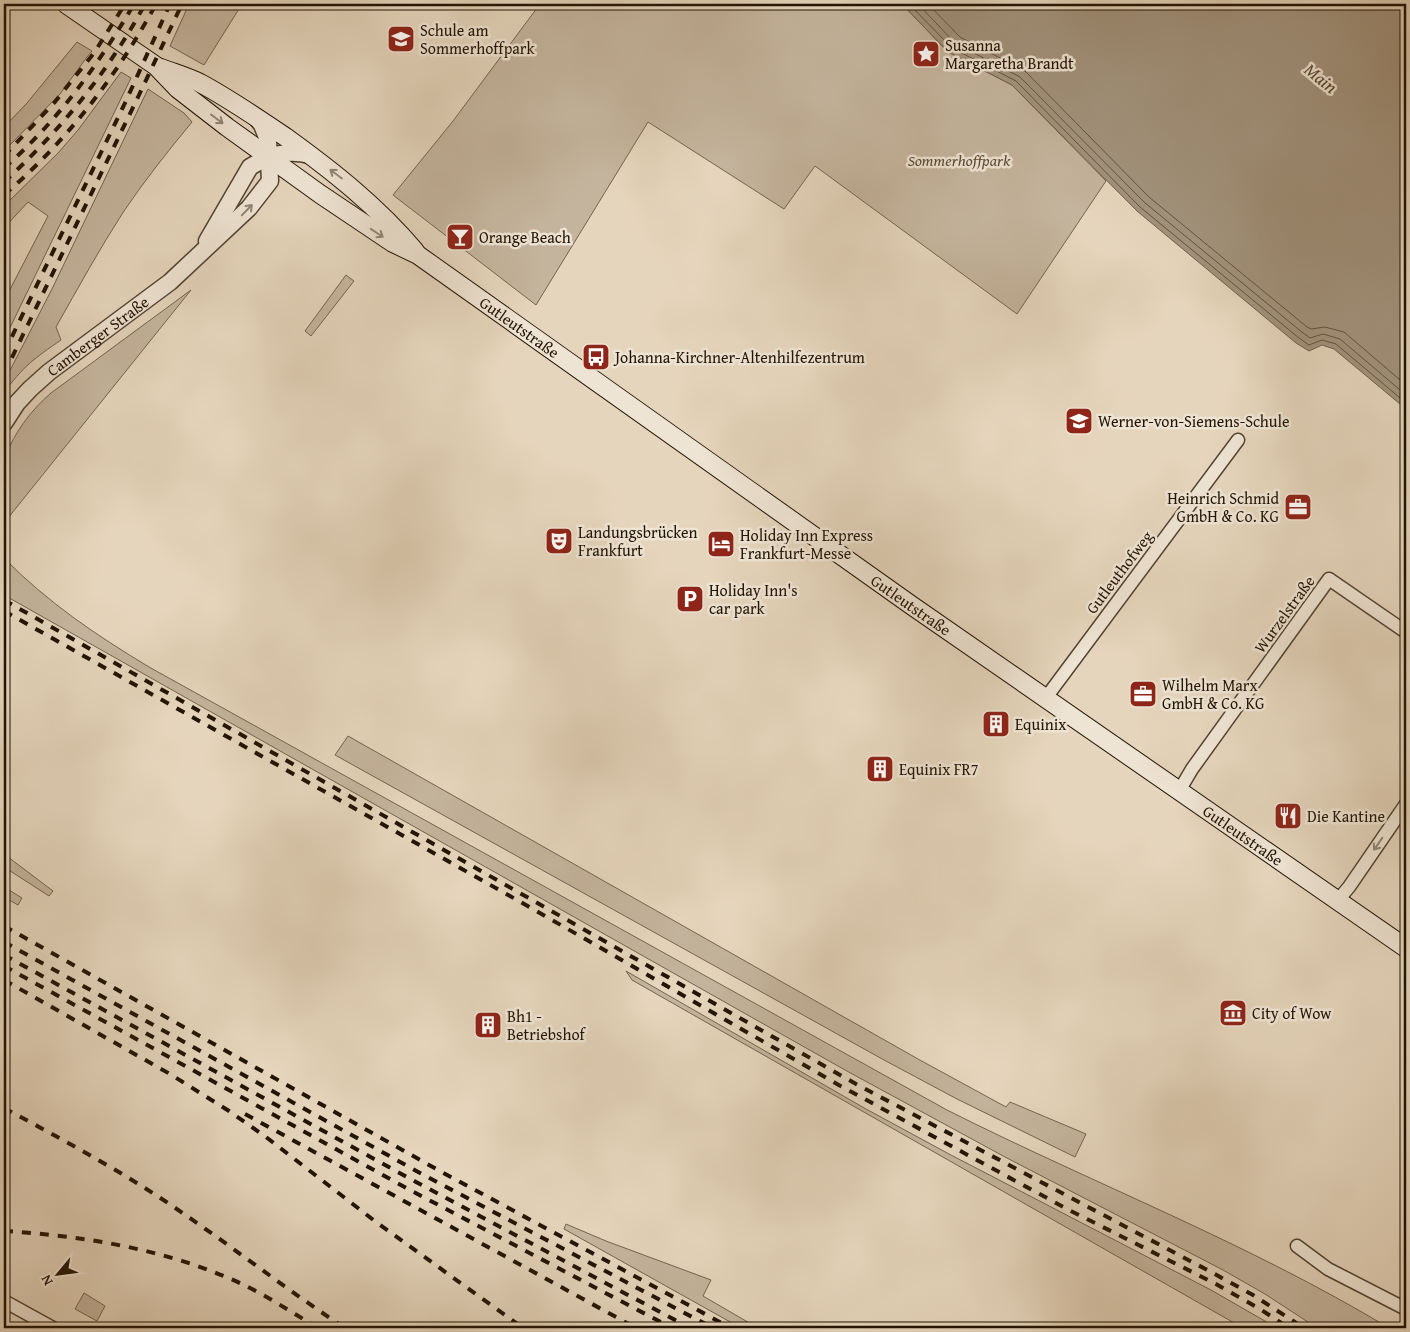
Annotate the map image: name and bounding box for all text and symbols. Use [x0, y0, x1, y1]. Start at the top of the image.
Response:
place label: Schule am Sommerhoffpark [420, 18, 535, 60]
school or university icon: Schule am Sommerhoffpark [386, 24, 416, 54]
place label: Susanna Margaretha Brandt [945, 33, 1074, 75]
place icon: Susanna Margaretha Brandt [911, 39, 941, 69]
water label: Main [1299, 56, 1343, 100]
one-way arrow [210, 114, 224, 124]
park label: Sommerhoffpark [908, 148, 1011, 172]
one-way arrow [330, 169, 343, 180]
one-way arrow [241, 203, 253, 216]
bar icon: Orange Beach [445, 222, 475, 252]
place label: Orange Beach [479, 225, 571, 249]
one-way arrow [370, 227, 384, 238]
street label: Camberger Straße [42, 290, 154, 382]
street label: Gutleutstraße [475, 290, 564, 364]
bus stop icon: Johanna-Kirchner-Altenhilfezentrum [581, 342, 611, 372]
place label: Johanna-Kirchner-Altenhilfezentrum [613, 345, 865, 369]
school or university icon: Werner-von-Siemens-Schule [1064, 406, 1094, 436]
place label: Werner-von-Siemens-Schule [1098, 409, 1289, 433]
place label: Heinrich Schmid GmbH & Co. KG [1167, 486, 1280, 528]
office icon: Heinrich Schmid GmbH & Co. KG [1283, 492, 1313, 522]
place label: Landungsbrücken Frankfurt [578, 520, 698, 562]
place label: Holiday Inn Express Frankfurt-Messe [740, 523, 873, 565]
street label: Gutleuthofweg [1080, 525, 1158, 619]
theatre icon: Landungsbrücken Frankfurt [544, 526, 574, 556]
hotel icon: Holiday Inn Express Frankfurt-Messe [706, 529, 736, 559]
street label: Gutleutstraße [866, 568, 956, 641]
street label: Wurzelstraße [1248, 570, 1320, 658]
place label: Holiday Inn's car park [709, 578, 798, 620]
parking icon: Holiday Inn's car park [675, 584, 705, 614]
place label: Wilhelm Marx GmbH & Co. KG [1162, 673, 1265, 715]
office icon: Wilhelm Marx GmbH & Co. KG [1128, 679, 1158, 709]
building icon: Equinix [981, 709, 1011, 739]
place label: Equinix [1015, 712, 1067, 736]
building icon: Equinix FR7 [865, 754, 895, 784]
place label: Equinix FR7 [899, 757, 979, 781]
street label: Gutleutstraße [1198, 799, 1288, 871]
restaurant icon: Die Kantine [1273, 801, 1303, 831]
place label: Die Kantine [1307, 804, 1385, 828]
one-way arrow [1373, 837, 1384, 851]
museum icon: City of Wow [1218, 998, 1248, 1028]
place label: City of Wow [1252, 1001, 1332, 1025]
place label: Bh1 - Betriebshof [507, 1004, 587, 1046]
building icon: Bh1 - Betriebshof [473, 1010, 503, 1040]
north arrow [32, 1250, 82, 1300]
text: N [35, 1271, 58, 1289]

